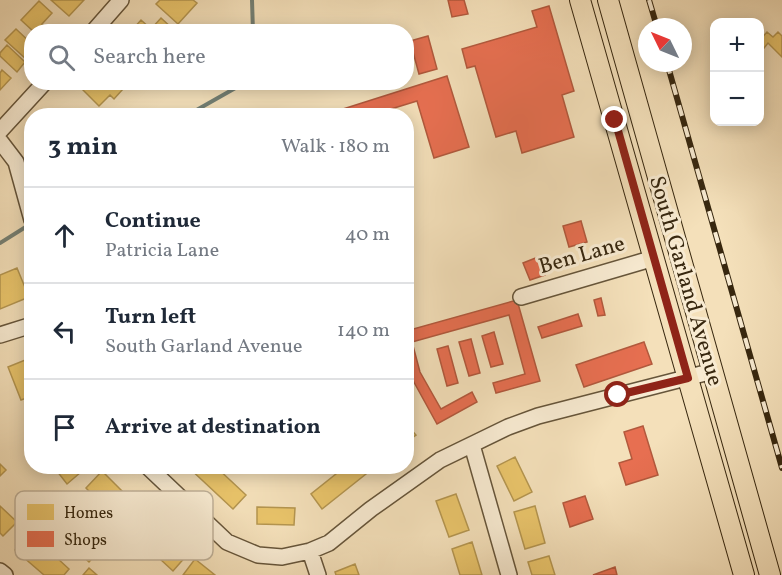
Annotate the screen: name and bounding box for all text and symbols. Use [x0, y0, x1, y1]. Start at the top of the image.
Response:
north arrow [638, 18, 692, 72]
map controls [710, 18, 764, 126]
button: + [710, 18, 764, 72]
search box [24, 24, 414, 90]
icon: search [45, 41, 78, 74]
text: Search here [93, 42, 206, 73]
button: − [710, 72, 764, 126]
route end [601, 106, 627, 132]
text: 3 min [48, 129, 118, 165]
text: Walk · 180 m [281, 133, 390, 161]
street label: South Garland Avenue [640, 172, 730, 390]
text: Continue [105, 206, 201, 237]
icon: ahead [48, 219, 81, 252]
text: 40 m [345, 221, 390, 249]
street label: Ben Lane [535, 229, 629, 283]
text: Patricia Lane [105, 237, 219, 265]
text: Turn left [105, 302, 196, 333]
icon: left [48, 315, 81, 348]
text: 140 m [337, 317, 390, 345]
text: South Garland Avenue [105, 333, 302, 361]
route start [604, 381, 630, 407]
icon: arrive [48, 411, 81, 444]
text: Arrive at destination [105, 412, 321, 443]
legend [15, 491, 213, 560]
text: Homes [64, 503, 113, 525]
text: Shops [64, 530, 107, 552]

